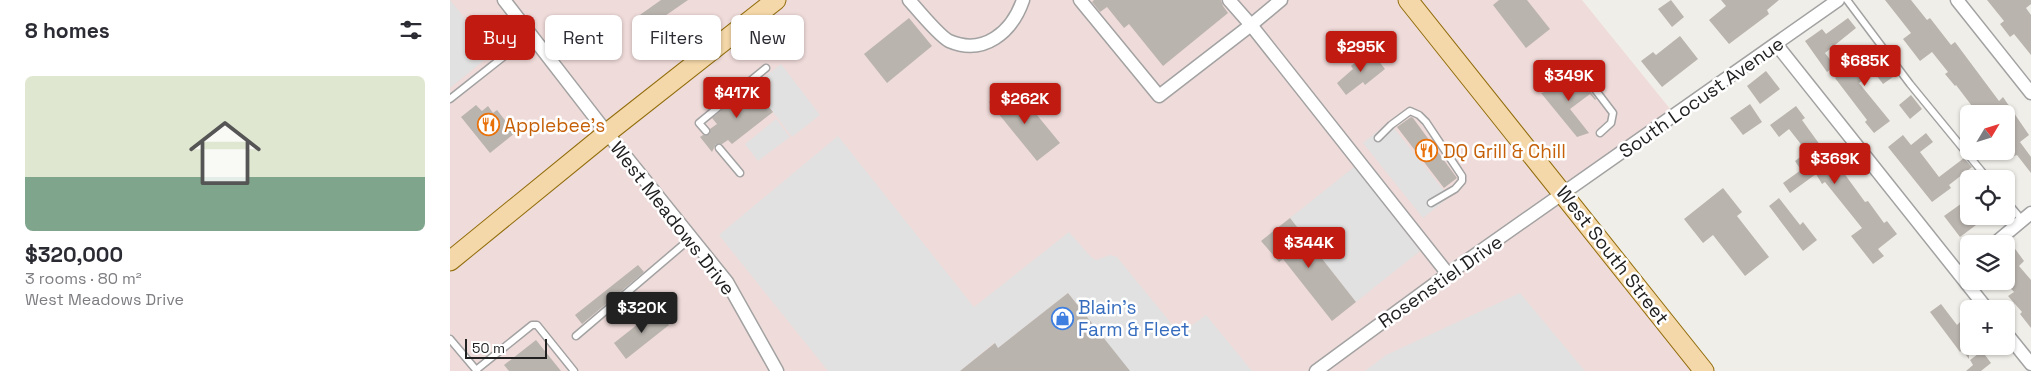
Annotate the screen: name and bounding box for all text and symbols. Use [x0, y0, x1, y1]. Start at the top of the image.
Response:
chip: Buy [465, 15, 535, 60]
chip: Rent [545, 15, 622, 60]
chip: Filters [632, 15, 721, 60]
chip: New [731, 15, 804, 60]
icon: filters [397, 16, 425, 44]
text: 8 homes [25, 17, 110, 44]
pin: $295K [1326, 30, 1396, 73]
street label: South Locust Avenue [1614, 31, 1789, 164]
text: $295K [1337, 36, 1385, 57]
pin: $685K [1830, 44, 1900, 87]
text: $685K [1841, 50, 1889, 71]
pin: $349K [1534, 59, 1604, 102]
text: $349K [1544, 65, 1594, 86]
pin: $417K [702, 76, 772, 119]
text: $417K [714, 82, 760, 103]
pin: $262K [990, 82, 1060, 125]
text: $262K [1001, 88, 1049, 109]
north arrow [1960, 105, 2015, 160]
map controls [1960, 105, 2015, 355]
icon: home [180, 108, 270, 198]
restaurant icon: Applebee's [476, 113, 500, 137]
place label: Applebee's [504, 113, 605, 138]
street label: West Meadows Drive [605, 136, 741, 300]
restaurant icon: DQ Grill & Chill [1415, 139, 1439, 163]
place label: DQ Grill & Chill [1443, 139, 1566, 164]
pin: $369K [1800, 142, 1870, 185]
text: $369K [1810, 148, 1860, 169]
button: locate [1960, 170, 2015, 225]
street label: West South Street [1551, 181, 1675, 330]
pin: $344K [1274, 226, 1344, 269]
street label: Rosenstiel Drive [1373, 229, 1507, 334]
text: $344K [1284, 232, 1334, 253]
button: layers [1960, 235, 2015, 290]
text: $320,000 [25, 241, 123, 268]
text: 3 rooms · 80 m² [25, 268, 142, 289]
text: West Meadows Drive [25, 289, 184, 310]
pin: $320K [607, 292, 677, 334]
place label: Blain's Farm & Fleet [1078, 295, 1190, 342]
text: $320K [617, 297, 667, 318]
button: + [1960, 300, 2015, 355]
shop icon: Blain's Farm & Fleet [1050, 306, 1074, 330]
scale bar [465, 336, 548, 359]
text: 50 m [472, 339, 505, 357]

